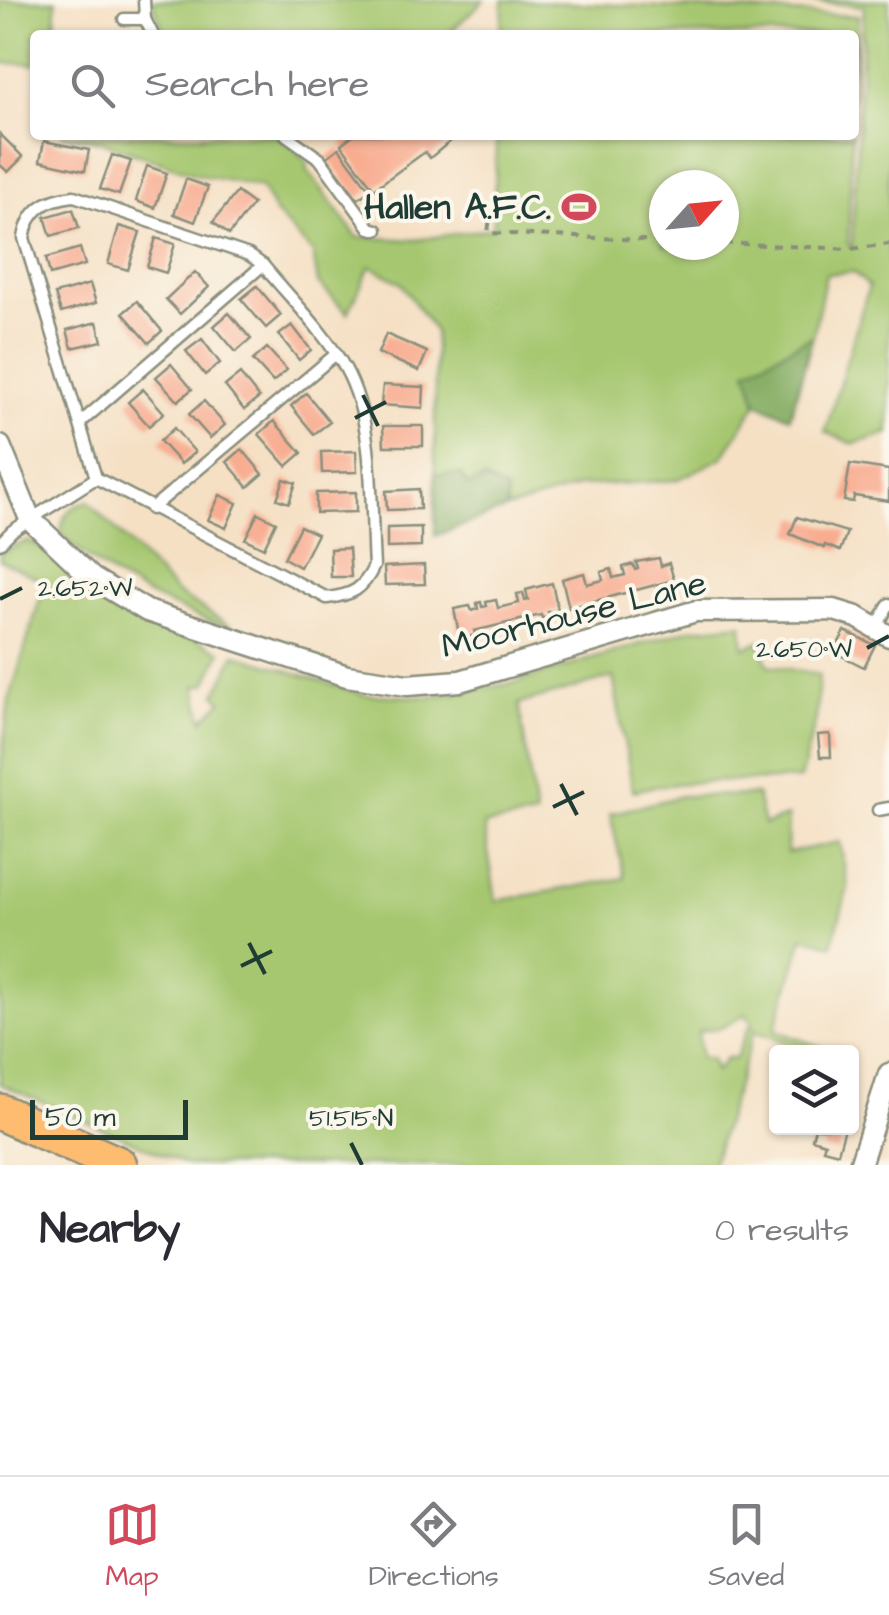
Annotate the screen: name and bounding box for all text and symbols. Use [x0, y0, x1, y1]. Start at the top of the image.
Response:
search box [30, 30, 859, 140]
icon: search [65, 58, 120, 113]
text: Search here [145, 59, 369, 111]
north arrow [649, 170, 739, 260]
place label: Hallen A.F.C. [364, 183, 551, 232]
sports icon: Hallen A.F.C. [560, 188, 598, 226]
street label: Moorhouse Lane [436, 558, 712, 672]
text: 2.652°W [38, 571, 133, 606]
text: 2.650°W [756, 632, 852, 667]
map controls [769, 1045, 859, 1135]
button: layers [769, 1045, 859, 1135]
scale bar [30, 1095, 188, 1140]
text: 50 m [45, 1098, 116, 1137]
text: 51.515°N [309, 1101, 393, 1136]
text: Nearby [40, 1201, 180, 1259]
text: 0 results [715, 1208, 849, 1253]
tab: Map [105, 1497, 160, 1596]
tab: Directions [369, 1497, 499, 1596]
tab: Saved [708, 1497, 784, 1596]

